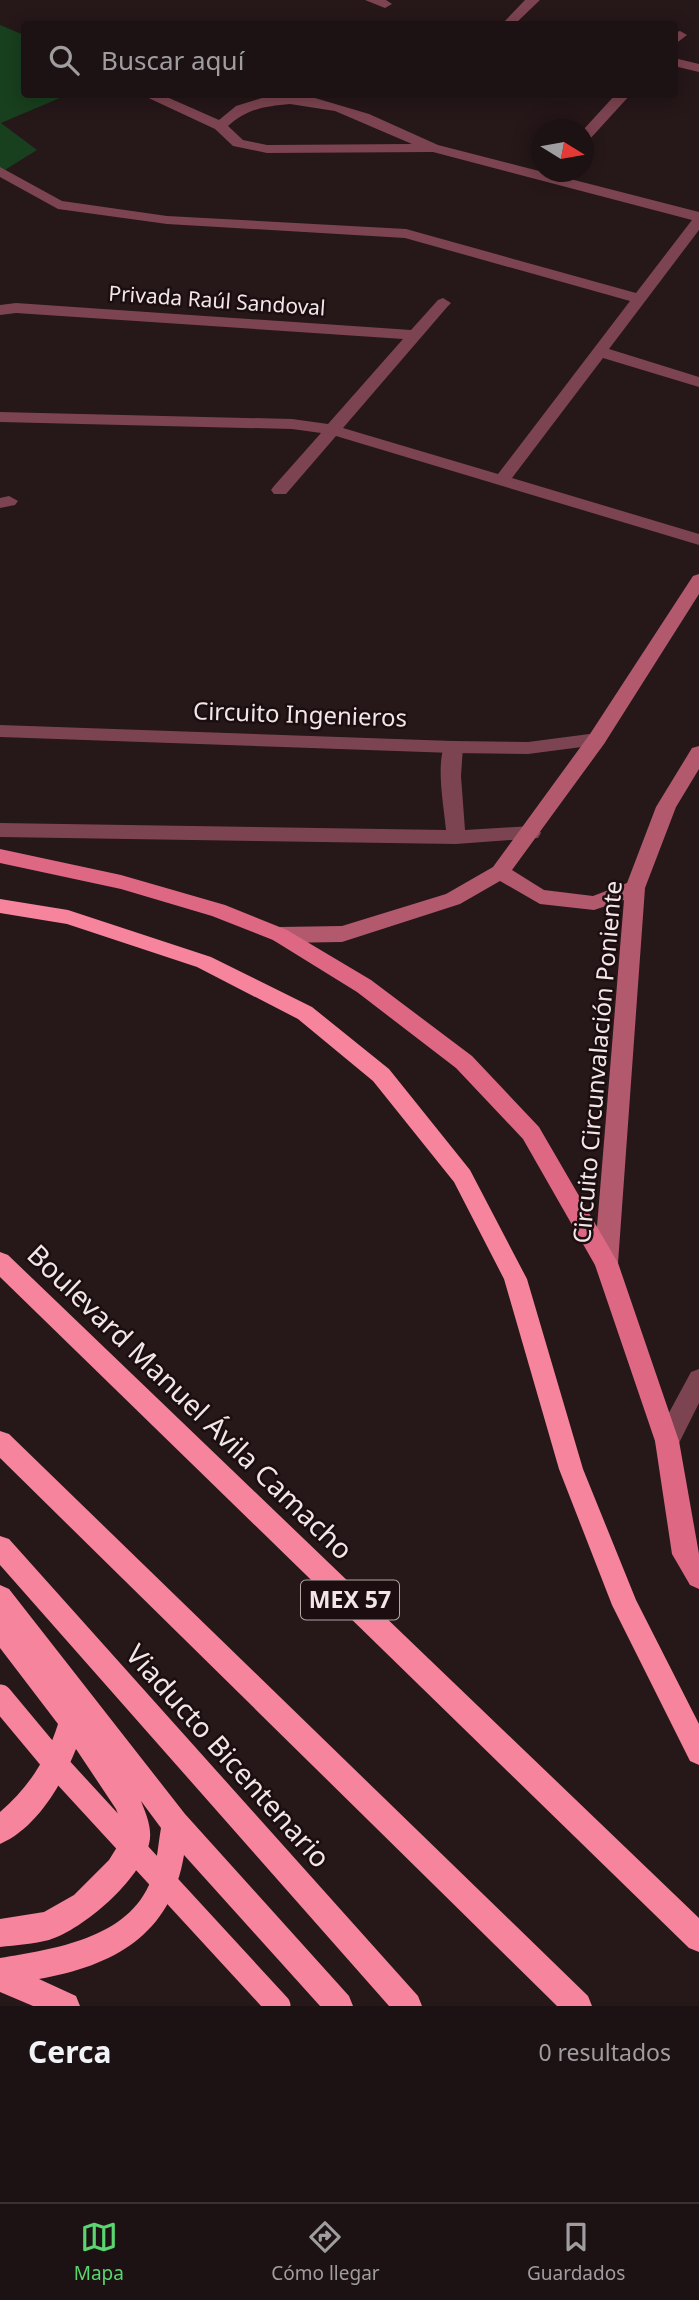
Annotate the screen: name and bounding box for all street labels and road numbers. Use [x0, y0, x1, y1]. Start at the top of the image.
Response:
street label: Privada Raúl Sandoval [108, 278, 327, 322]
street label: Circuito Ingenieros [193, 693, 408, 734]
street label: Circuito Circunvalación Poniente [564, 879, 629, 1245]
street label: Boulevard Manuel Ávila Camacho [20, 1235, 362, 1567]
road number: MEX 57 [301, 1581, 399, 1620]
street label: Viaducto Bicentenario [118, 1635, 339, 1875]

